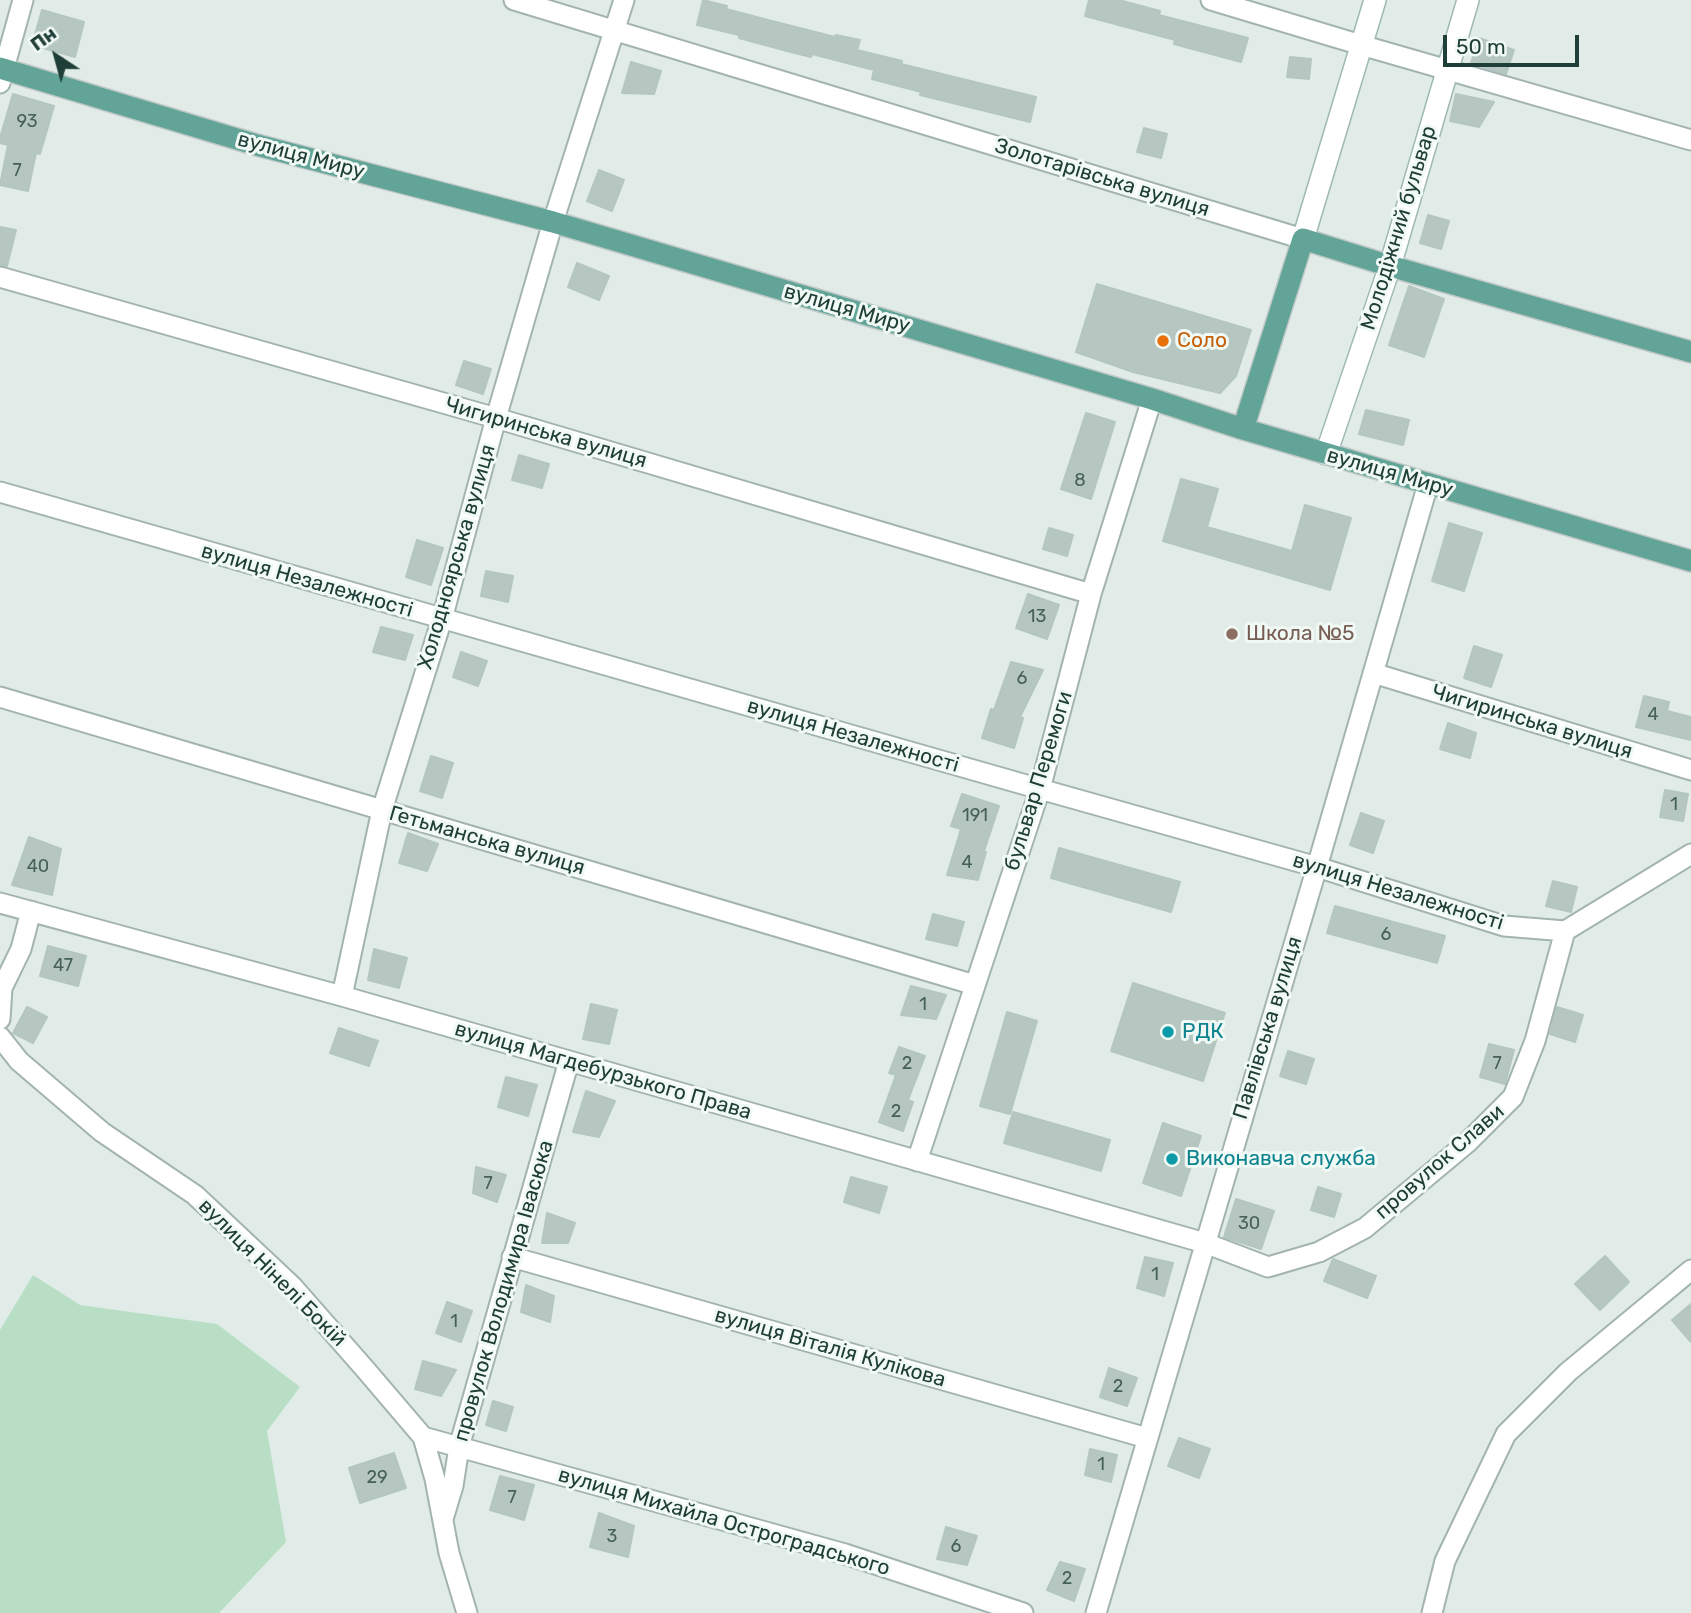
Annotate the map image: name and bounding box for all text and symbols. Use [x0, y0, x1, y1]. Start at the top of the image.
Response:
north arrow [21, 21, 91, 91]
scale bar [1446, 21, 1582, 65]
text: Пн [26, 22, 61, 56]
text: 50 m [1456, 34, 1506, 59]
house number: 93 [16, 111, 38, 133]
street label: Молодіжний бульвар [1356, 123, 1442, 333]
street label: вулиця Миру [235, 127, 367, 185]
street label: Золотарівська вулиця [992, 133, 1212, 223]
house number: 7 [12, 160, 22, 182]
street label: вулиця Миру [781, 279, 913, 339]
place label: Соло [1177, 328, 1227, 354]
marker: Соло [1155, 333, 1171, 349]
street label: Чигиринська вулиця [442, 392, 650, 474]
street label: Холодноярська вулиця [413, 442, 501, 672]
street label: вулиця Миру [1324, 443, 1456, 503]
house number: 8 [1074, 470, 1086, 492]
street label: вулиця Незалежності [198, 539, 416, 623]
house number: 13 [1028, 606, 1046, 628]
place label: Школа №5 [1246, 621, 1354, 647]
marker: Школа №5 [1224, 626, 1240, 642]
house number: 6 [1017, 668, 1027, 690]
street label: Чигиринська вулиця [1429, 679, 1635, 765]
street label: бульвар Перемоги [1000, 688, 1078, 874]
street label: вулиця Незалежності [744, 694, 962, 778]
house number: 4 [1647, 704, 1659, 726]
house number: 1 [1670, 794, 1678, 816]
street label: Гетьманська вулиця [386, 801, 588, 881]
house number: 191 [962, 805, 988, 827]
street label: вулиця Незалежності [1289, 848, 1507, 936]
house number: 4 [961, 852, 973, 874]
house number: 40 [27, 856, 49, 878]
house number: 6 [1381, 924, 1391, 946]
street label: Павлівська вулиця [1228, 934, 1308, 1122]
house number: 47 [53, 955, 73, 977]
house number: 1 [919, 994, 927, 1016]
street label: вулиця Магдебурзького Права [452, 1016, 754, 1126]
place label: РДК [1182, 1019, 1224, 1045]
marker: РДК [1160, 1024, 1176, 1040]
house number: 2 [902, 1053, 912, 1075]
house number: 7 [1492, 1053, 1502, 1075]
street label: провулок Слави [1370, 1099, 1510, 1225]
house number: 2 [891, 1101, 901, 1123]
street label: провулок Володимира Івасюка [449, 1137, 559, 1445]
place label: Виконавча служба [1186, 1146, 1376, 1172]
marker: Виконавча служба [1164, 1151, 1180, 1167]
house number: 7 [483, 1173, 493, 1195]
street label: вулиця Нінелі Бокій [193, 1194, 351, 1352]
house number: 30 [1238, 1213, 1260, 1235]
house number: 1 [1151, 1264, 1159, 1286]
street label: вулиця Віталія Кулікова [712, 1303, 948, 1393]
house number: 1 [450, 1311, 458, 1333]
house number: 2 [1113, 1376, 1123, 1398]
house number: 1 [1097, 1454, 1105, 1476]
street label: вулиця Михайла Остроградського [555, 1462, 893, 1582]
house number: 29 [366, 1467, 388, 1489]
house number: 7 [507, 1487, 517, 1509]
house number: 3 [607, 1526, 617, 1548]
house number: 6 [951, 1536, 961, 1558]
house number: 2 [1062, 1568, 1072, 1590]

